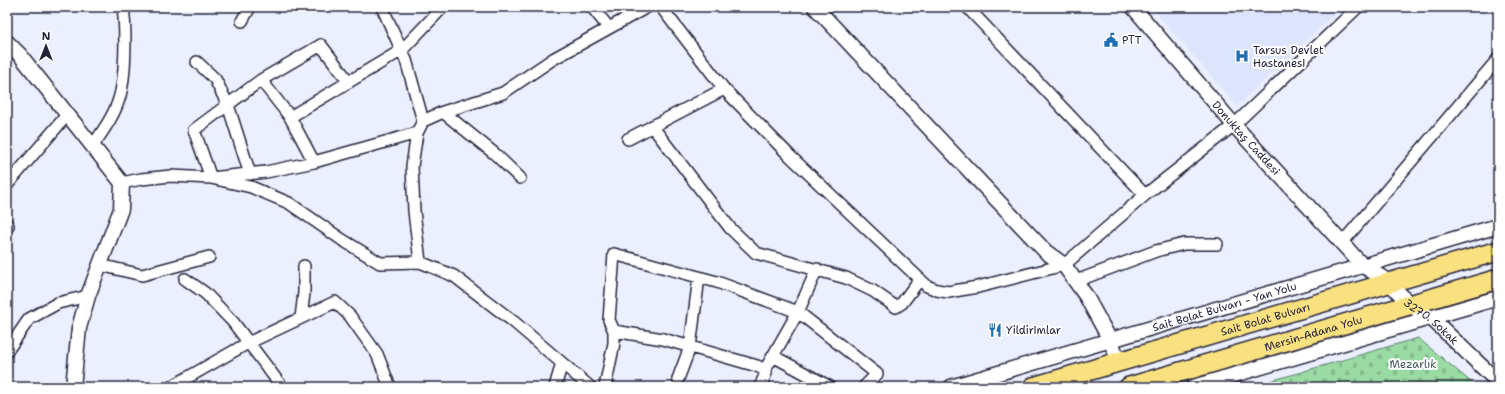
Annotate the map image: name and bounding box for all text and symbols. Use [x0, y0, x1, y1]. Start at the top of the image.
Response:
north arrow [26, 26, 66, 66]
text: N [42, 29, 51, 44]
public building icon: PTT [1103, 32, 1119, 48]
place label: PTT [1122, 33, 1142, 48]
place label: Tarsus Devlet Hastanesi [1253, 43, 1324, 71]
hospital icon: Tarsus Devlet Hastanesi [1234, 48, 1250, 64]
street label: Donuktaş Caddesi [1209, 98, 1283, 178]
street label: Sait Bolat Bulvarı - Yan Yolu [1151, 278, 1297, 334]
street label: 3270. Sokak [1400, 296, 1462, 348]
street label: Sait Bolat Bulvarı [1219, 299, 1311, 337]
street label: Mersin-Adana Yolu [1263, 312, 1364, 355]
restaurant icon: Yildirimlar [987, 322, 1003, 338]
place label: Yildirimlar [1006, 323, 1061, 338]
park label: Mezarlık [1390, 357, 1436, 372]

